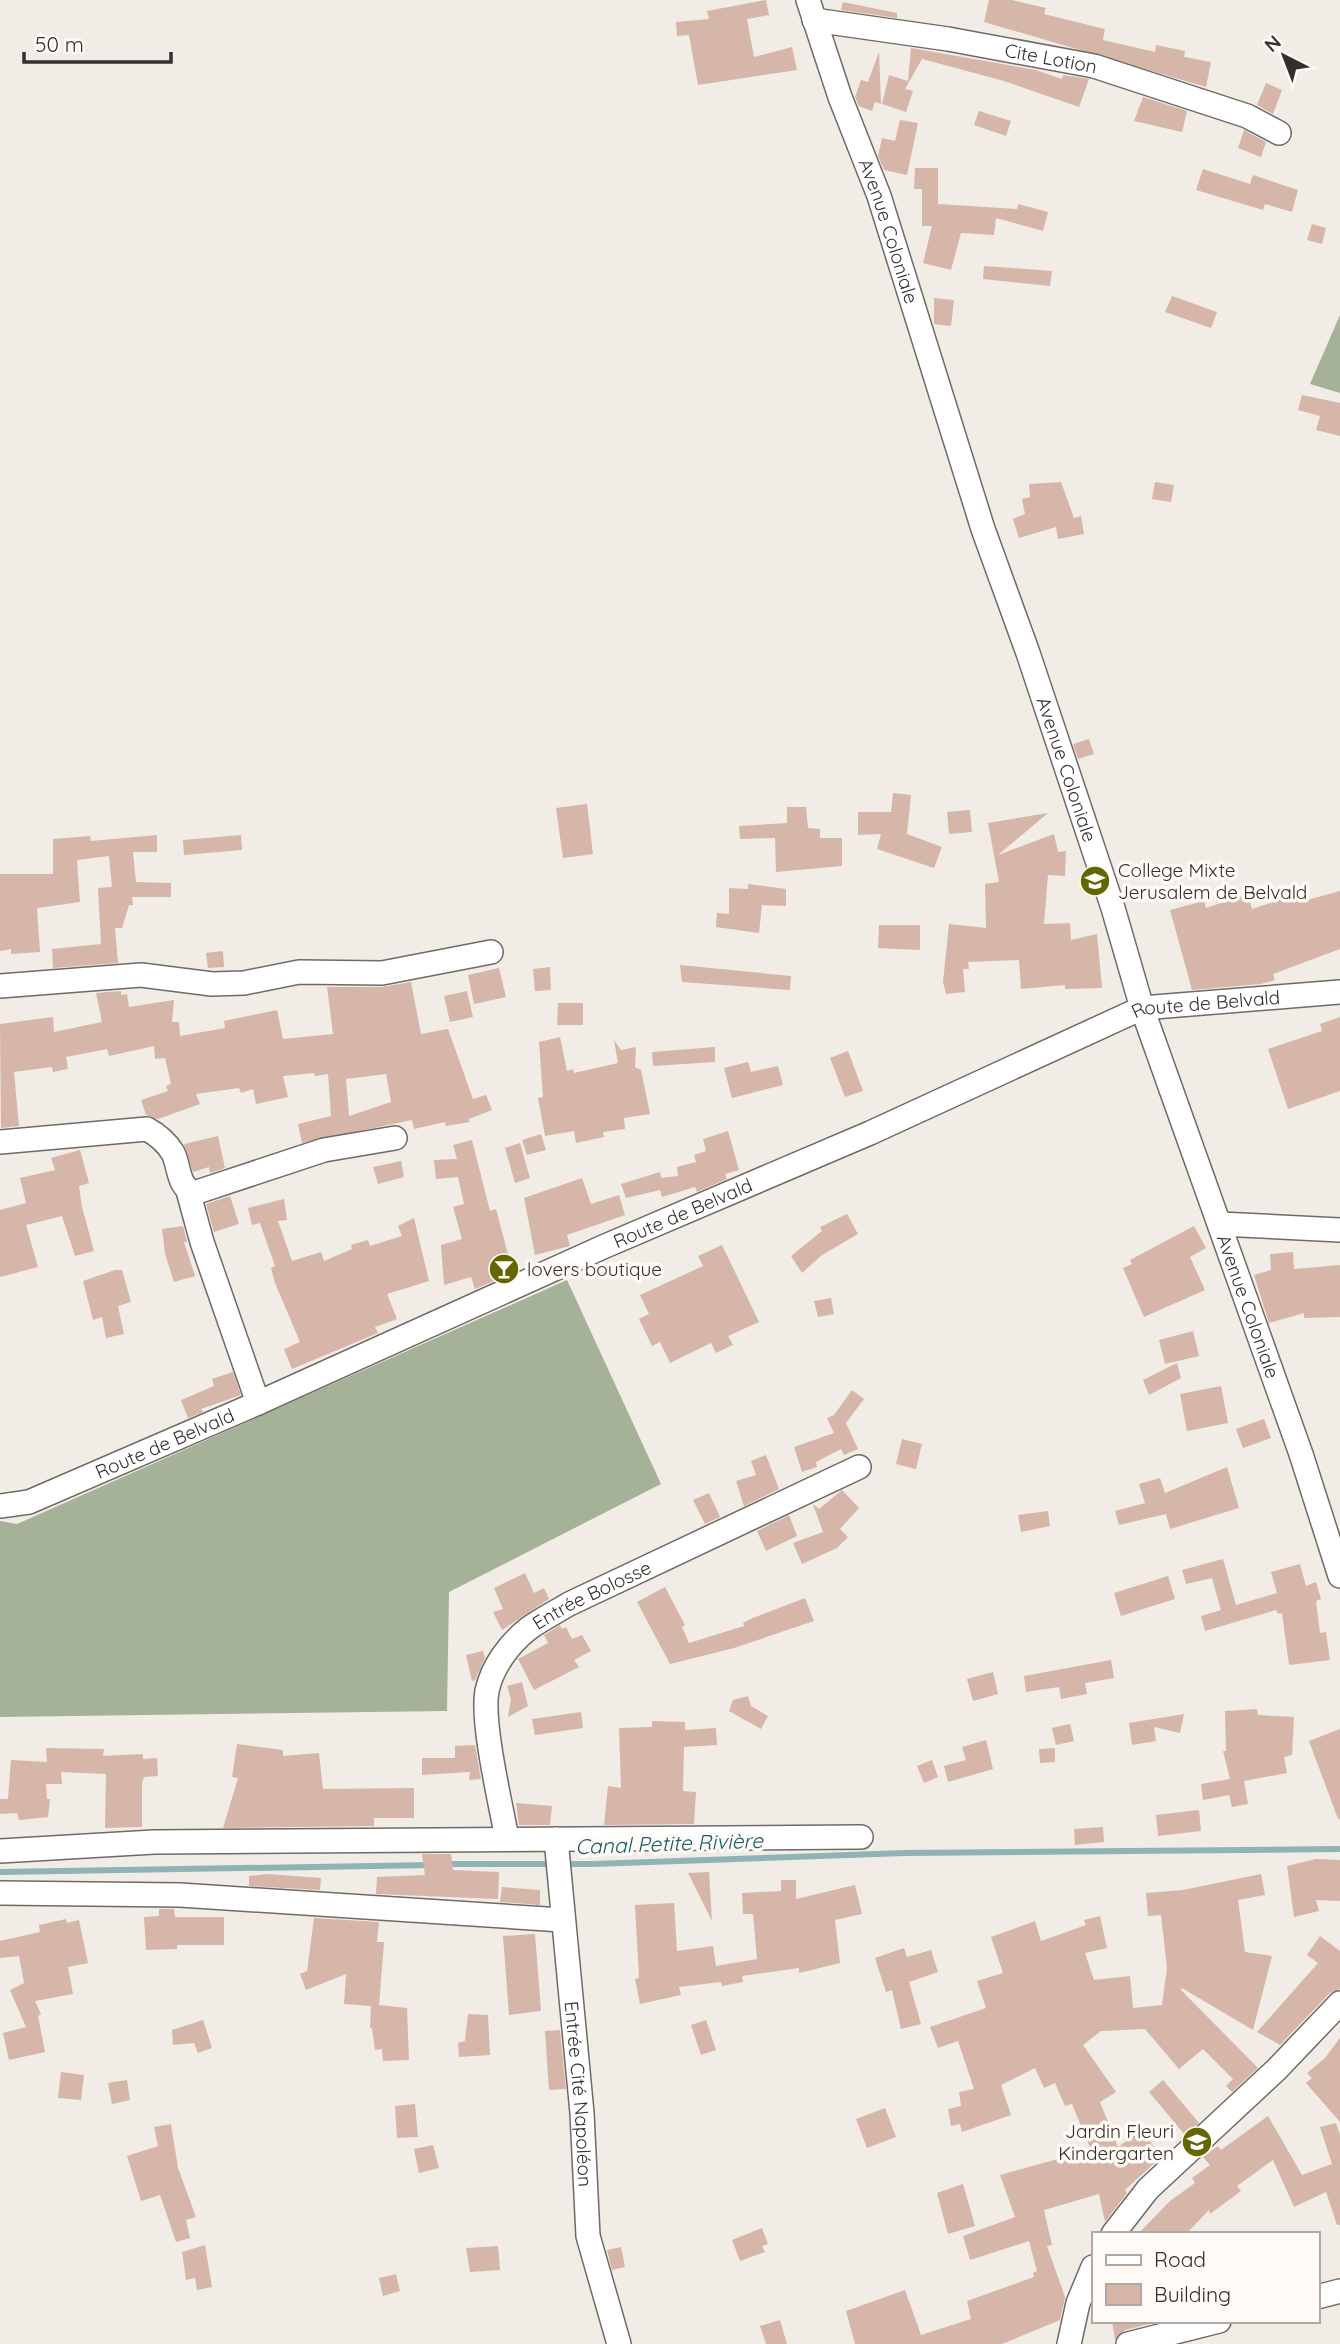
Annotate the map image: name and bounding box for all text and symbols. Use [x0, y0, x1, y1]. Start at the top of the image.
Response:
scale bar [24, 21, 172, 65]
north arrow [1249, 21, 1319, 91]
text: N [1259, 30, 1286, 57]
text: 50 m [35, 31, 84, 57]
street label: Cite Lotion [1003, 38, 1099, 78]
street label: Avenue Coloniale [853, 155, 924, 307]
street label: Avenue Coloniale [1031, 694, 1102, 845]
place label: College Mixte Jerusalem de Belvald [1118, 858, 1307, 904]
school or university icon: College Mixte Jerusalem de Belvald [1078, 864, 1112, 898]
street label: Route de Belvald [1127, 985, 1281, 1023]
street label: Route de Belvald [609, 1173, 756, 1253]
street label: Avenue Coloniale [1212, 1231, 1285, 1382]
bar icon: lovers boutique [487, 1252, 521, 1286]
place label: lovers boutique [527, 1257, 662, 1281]
street label: Route de Belvald [91, 1403, 238, 1484]
street label: Entrée Bolosse [528, 1555, 655, 1635]
water label: Canal Petite Rivière [575, 1827, 764, 1859]
street label: Entrée Cité Napoléon [559, 2000, 598, 2187]
place label: Jardin Fleuri Kindergarten [1058, 2119, 1174, 2165]
school or university icon: Jardin Fleuri Kindergarten [1180, 2125, 1214, 2159]
legend [1092, 2232, 1319, 2323]
text: Road [1154, 2246, 1206, 2272]
text: Building [1154, 2281, 1231, 2307]

